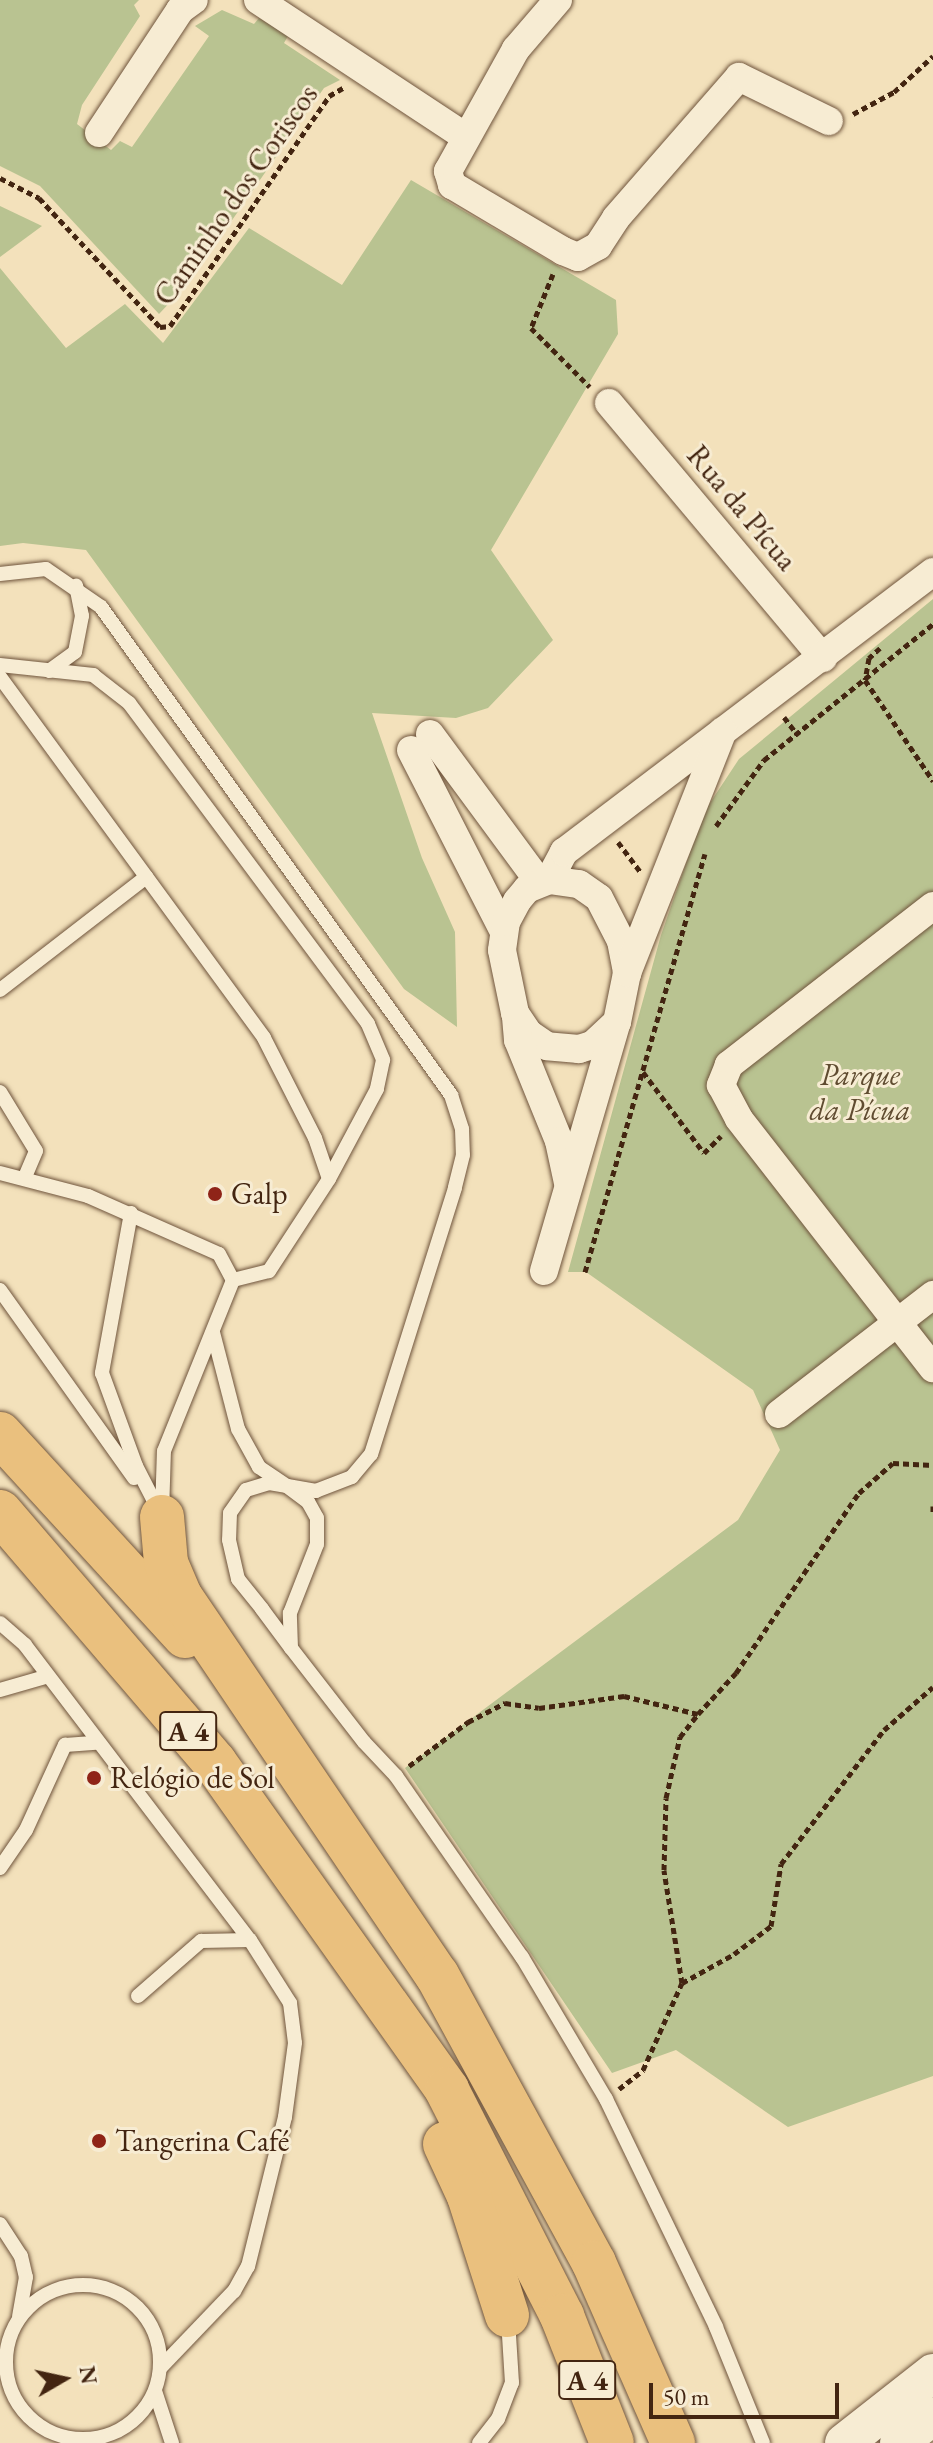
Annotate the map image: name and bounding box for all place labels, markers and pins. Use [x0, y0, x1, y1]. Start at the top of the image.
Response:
place label: Galp [231, 1176, 288, 1212]
marker: Galp [206, 1185, 224, 1203]
place label: Relógio de Sol [110, 1760, 275, 1796]
marker: Relógio de Sol [85, 1769, 103, 1787]
place label: Tangerina Café [115, 2123, 289, 2159]
marker: Tangerina Café [90, 2132, 108, 2150]

